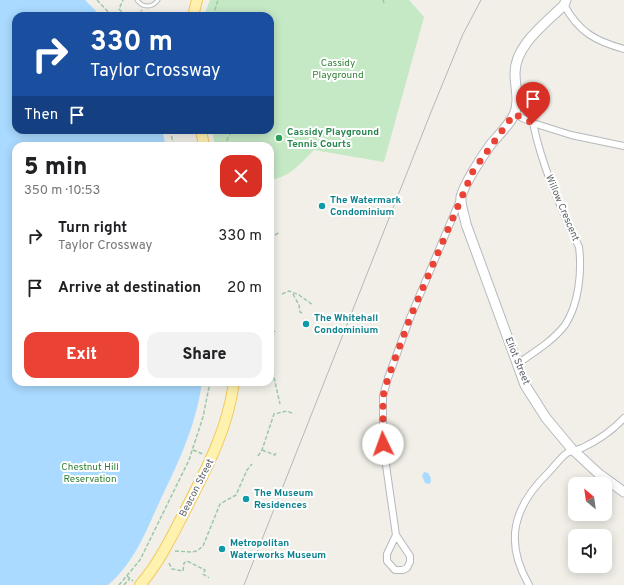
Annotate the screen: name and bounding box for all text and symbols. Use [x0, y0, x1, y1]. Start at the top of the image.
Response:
text: 330 m [90, 25, 173, 61]
icon: right [24, 28, 76, 80]
park label: Cassidy Playground [312, 57, 364, 82]
text: Taylor Crossway [90, 60, 221, 83]
pin [516, 82, 550, 123]
icon: arrive [522, 88, 544, 110]
icon: arrive [66, 104, 88, 126]
text: Then [24, 106, 58, 125]
place label: Cassidy Playground Tennis Courts [287, 126, 379, 151]
marker: Cassidy Playground Tennis Courts [274, 133, 284, 143]
text: 5 min [24, 153, 87, 183]
button: close [220, 155, 262, 197]
street label: Willow Crescent [542, 173, 582, 243]
text: 350 m · 10:53 [24, 183, 100, 199]
place label: The Watermark Condominium [330, 194, 402, 219]
marker: The Watermark Condominium [317, 201, 327, 211]
text: Turn right [58, 219, 127, 238]
icon: right [24, 225, 46, 247]
text: 330 m [218, 227, 262, 246]
text: Taylor Crossway [58, 238, 152, 254]
icon: arrive [24, 277, 46, 299]
text: Arrive at destination [58, 279, 201, 298]
text: 20 m [227, 279, 262, 298]
place label: The Whitehall Condominium [314, 312, 379, 337]
marker: The Whitehall Condominium [301, 319, 311, 329]
button: Exit [24, 332, 139, 378]
button: Share [147, 332, 262, 378]
street label: Eliot Street [502, 335, 533, 387]
position arrow [362, 423, 404, 465]
street label: Beacon Street [177, 457, 217, 519]
park label: Chestnut Hill Reservation [61, 461, 119, 486]
north arrow [568, 477, 612, 521]
map controls [568, 477, 612, 573]
place label: The Museum Residences [254, 487, 313, 512]
marker: The Museum Residences [241, 494, 251, 504]
button: sound [568, 529, 612, 573]
place label: Metropolitan Waterworks Museum [230, 537, 326, 562]
marker: Metropolitan Waterworks Museum [217, 544, 227, 554]

